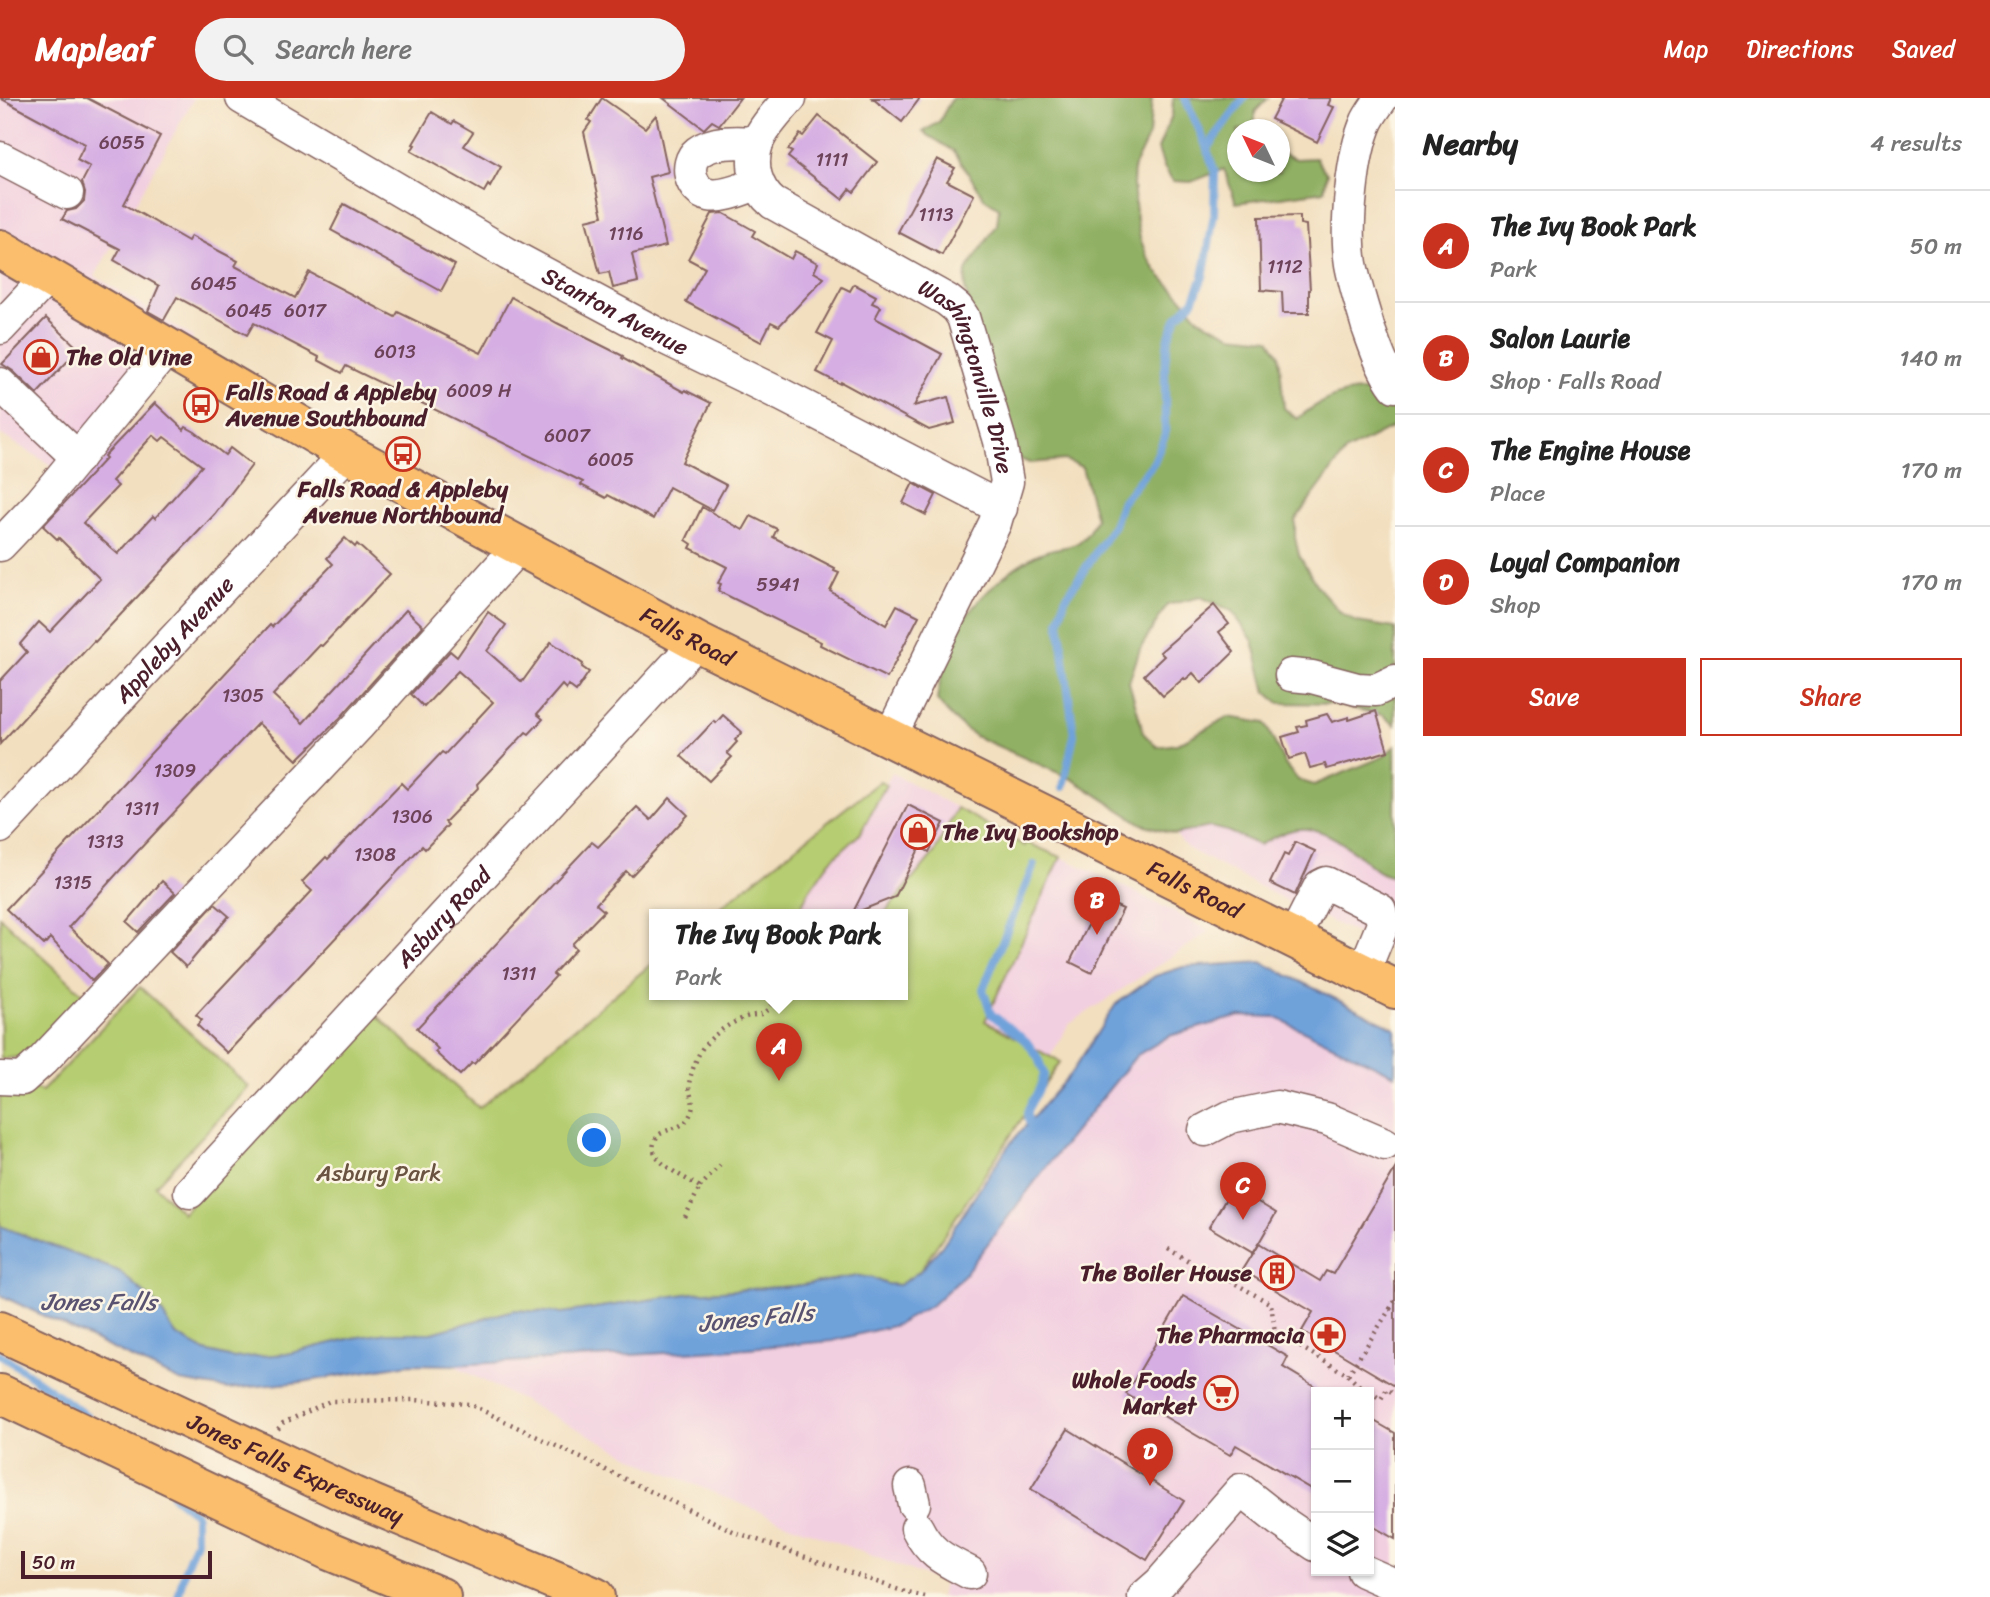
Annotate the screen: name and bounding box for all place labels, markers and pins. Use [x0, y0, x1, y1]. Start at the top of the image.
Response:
place label: The Old Vine [66, 337, 193, 378]
shop icon: The Old Vine [22, 338, 60, 376]
place label: Falls Road & Appleby Avenue Southbound [225, 372, 437, 439]
bus stop icon: Falls Road & Appleby Avenue Southbound [182, 386, 220, 424]
bus stop icon: Falls Road & Appleby Avenue Northbound [384, 435, 422, 473]
place label: Falls Road & Appleby Avenue Northbound [297, 469, 509, 536]
place label: The Ivy Bookshop [942, 812, 1119, 853]
shop icon: The Ivy Bookshop [899, 813, 937, 851]
pin: B [1074, 877, 1120, 935]
pin: A [756, 1023, 802, 1081]
pin: C [1220, 1162, 1266, 1220]
place label: The Boiler House [1080, 1253, 1252, 1294]
building icon: The Boiler House [1258, 1254, 1296, 1292]
place label: The Pharmacia [1156, 1315, 1305, 1356]
pharmacy icon: The Pharmacia [1309, 1316, 1347, 1354]
place label: Whole Foods Market [1072, 1360, 1198, 1427]
supermarket icon: Whole Foods Market [1202, 1374, 1240, 1412]
pin: D [1127, 1428, 1173, 1486]

